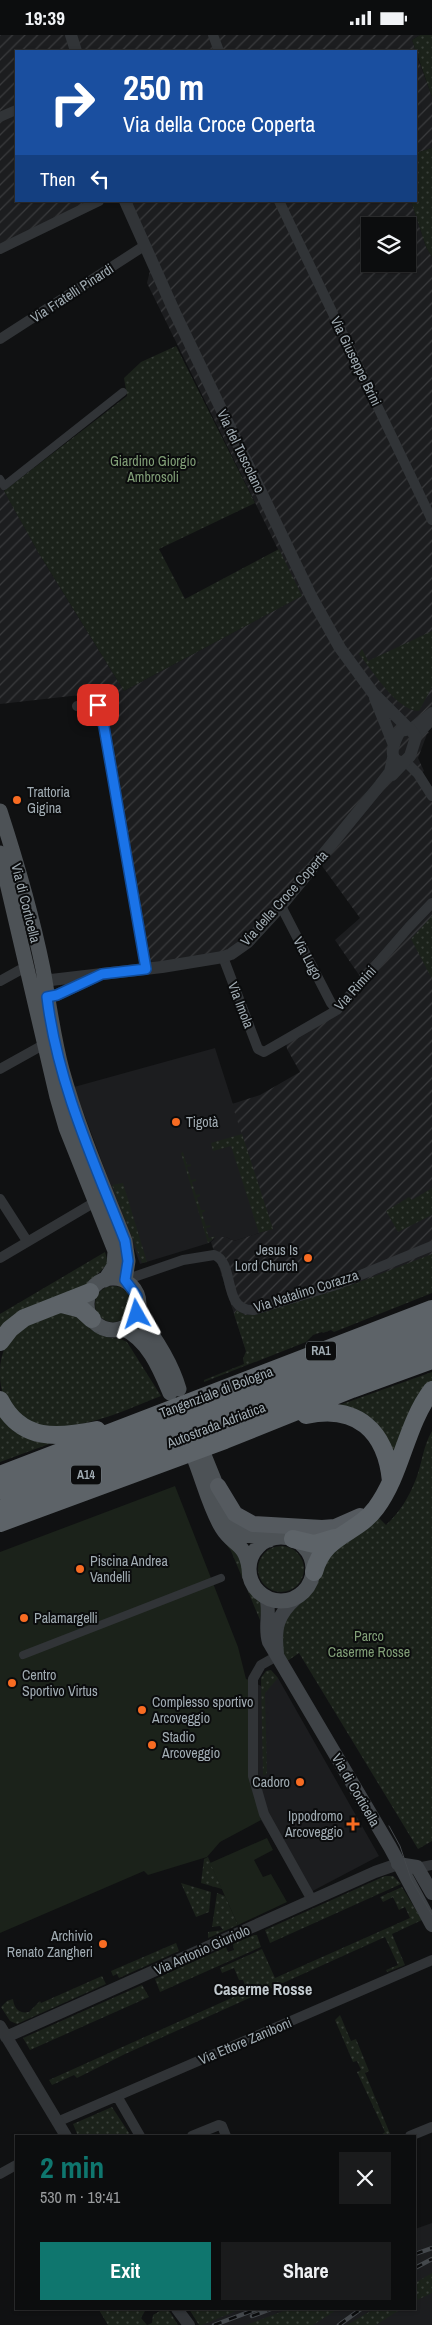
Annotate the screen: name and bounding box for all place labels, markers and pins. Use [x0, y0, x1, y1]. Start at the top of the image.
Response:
pin [77, 684, 119, 726]
place label: Trattoria Gigina [27, 783, 71, 817]
marker: Trattoria Gigina [11, 794, 23, 806]
place label: Tigotà [186, 1113, 219, 1131]
marker: Tigotà [170, 1116, 182, 1128]
place label: Jesus Is Lord Church [235, 1241, 298, 1275]
marker: Jesus Is Lord Church [302, 1252, 314, 1264]
place label: Piscina Andrea Vandelli [90, 1552, 168, 1586]
marker: Piscina Andrea Vandelli [74, 1563, 86, 1575]
place label: Palamargelli [34, 1609, 98, 1627]
marker: Palamargelli [18, 1612, 30, 1624]
place label: Centro Sportivo Virtus [22, 1666, 98, 1700]
marker: Centro Sportivo Virtus [6, 1677, 18, 1689]
place label: Complesso sportivo Arcoveggio [151, 1693, 253, 1727]
marker: Complesso sportivo Arcoveggio [136, 1704, 148, 1716]
place label: Stadio Arcoveggio [161, 1728, 220, 1762]
marker: Stadio Arcoveggio [146, 1739, 158, 1751]
place label: Cadoro [252, 1773, 290, 1791]
marker: Cadoro [294, 1776, 306, 1788]
place label: Ippodromo Arcoveggio [284, 1807, 343, 1841]
marker: Ippodromo Arcoveggio [347, 1818, 359, 1830]
place label: Archivio Renato Zangheri [7, 1927, 93, 1961]
marker: Archivio Renato Zangheri [97, 1938, 109, 1950]

